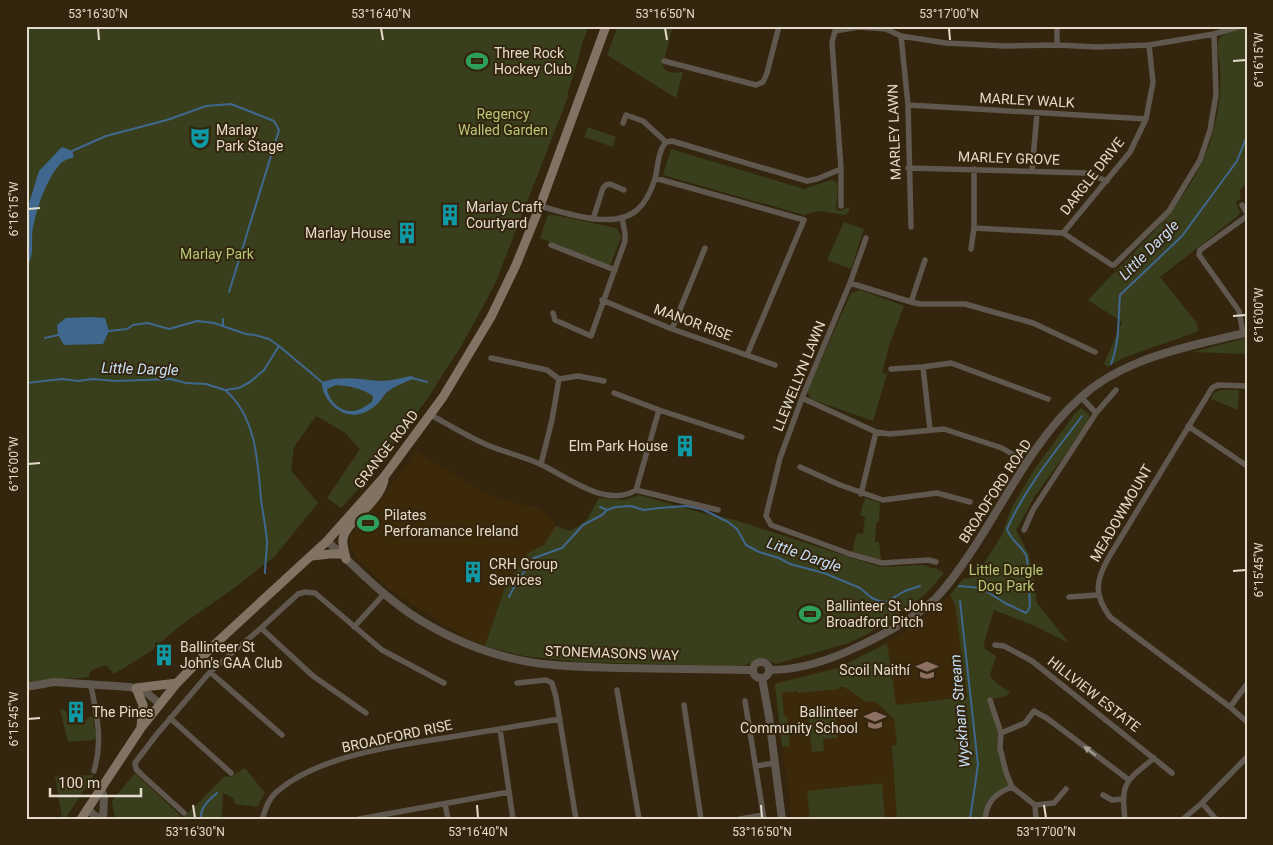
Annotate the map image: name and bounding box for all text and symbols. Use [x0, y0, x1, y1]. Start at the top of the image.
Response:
text: 53°16'30"N [68, 7, 128, 21]
text: 53°16'40"N [351, 7, 411, 21]
text: 53°16'50"N [635, 7, 695, 21]
text: 53°17'00"N [919, 7, 979, 21]
text: 6°16'15"W [1252, 32, 1266, 87]
place label: Three Rock Hockey Club [494, 45, 572, 77]
sports icon: Three Rock Hockey Club [464, 48, 490, 74]
street label: MARLEY LAWN [884, 84, 904, 180]
street label: MARLEY WALK [979, 90, 1075, 110]
park label: Regency Walled Garden [458, 106, 548, 138]
place label: Marlay Park Stage [216, 122, 283, 154]
theatre icon: Marlay Park Stage [187, 125, 213, 151]
street label: DARGLE DRIVE [1057, 134, 1127, 218]
street label: MARLEY GROVE [958, 148, 1060, 168]
text: 6°16'15"W [7, 181, 21, 236]
place label: Marlay Craft Courtyard [466, 199, 543, 231]
building icon: Marlay Craft Courtyard [437, 202, 463, 228]
water label: Little Dargle [1115, 216, 1183, 284]
building icon: Marlay House [394, 220, 420, 246]
place label: Marlay House [305, 225, 391, 241]
park label: Marlay Park [180, 246, 255, 262]
text: 6°16'00"W [1252, 287, 1266, 342]
street label: MANOR RISE [652, 300, 734, 344]
street label: LLEWELLYN LAWN [770, 319, 828, 433]
water label: Little Dargle [101, 359, 179, 379]
street label: GRANGE ROAD [351, 407, 421, 491]
building icon: Elm Park House [672, 433, 698, 459]
text: 6°16'00"W [7, 436, 21, 491]
street label: BROADFORD ROAD [956, 436, 1034, 546]
place label: Elm Park House [569, 438, 668, 454]
street label: MEADOWMOUNT [1087, 461, 1156, 564]
place label: Pilates Perforamance Ireland [384, 507, 518, 539]
sports icon: Pilates Perforamance Ireland [355, 510, 381, 536]
water label: Little Dargle [764, 534, 844, 576]
text: 6°15'45"W [1252, 542, 1266, 597]
place label: CRH Group Services [489, 556, 558, 588]
building icon: CRH Group Services [460, 559, 486, 585]
park label: Little Dargle Dog Park [969, 562, 1043, 594]
place label: Ballinteer St Johns Broadford Pitch [826, 598, 943, 630]
sports icon: Ballinteer St Johns Broadford Pitch [797, 601, 823, 627]
place label: Ballinteer St John's GAA Club [180, 639, 283, 671]
building icon: Ballinteer St John's GAA Club [151, 642, 177, 668]
street label: STONEMASONS WAY [545, 643, 680, 663]
street label: HILLVIEW ESTATE [1045, 653, 1143, 735]
water label: Wyckham Stream [946, 654, 974, 768]
school or university icon: Scoil Naithí [914, 657, 940, 683]
place label: Scoil Naithí [839, 662, 911, 678]
text: 6°15'45"W [7, 691, 21, 746]
building icon: The Pines [63, 699, 89, 725]
place label: The Pines [92, 704, 154, 720]
place label: Ballinteer Community School [740, 704, 858, 736]
school or university icon: Ballinteer Community School [862, 707, 888, 733]
street label: BROADFORD RISE [340, 716, 454, 756]
one-way arrow [1084, 745, 1097, 756]
scale bar [50, 765, 141, 797]
text: 100 m [58, 774, 100, 792]
text: 53°16'30"N [165, 825, 225, 839]
text: 53°16'40"N [448, 825, 508, 839]
text: 53°16'50"N [732, 825, 792, 839]
text: 53°17'00"N [1016, 825, 1076, 839]

